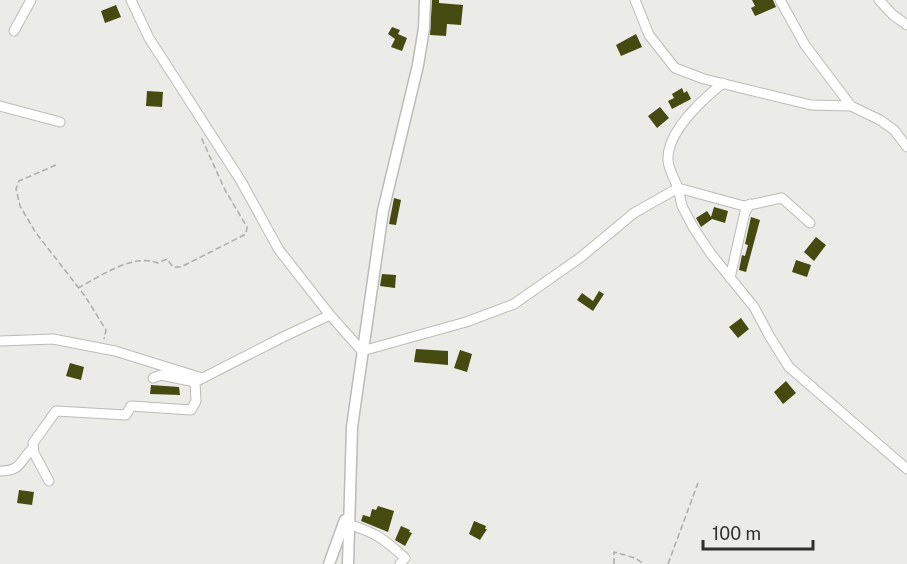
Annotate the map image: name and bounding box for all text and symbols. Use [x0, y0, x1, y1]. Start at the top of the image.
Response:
scale bar [703, 513, 812, 551]
text: 100 m [712, 523, 761, 544]

